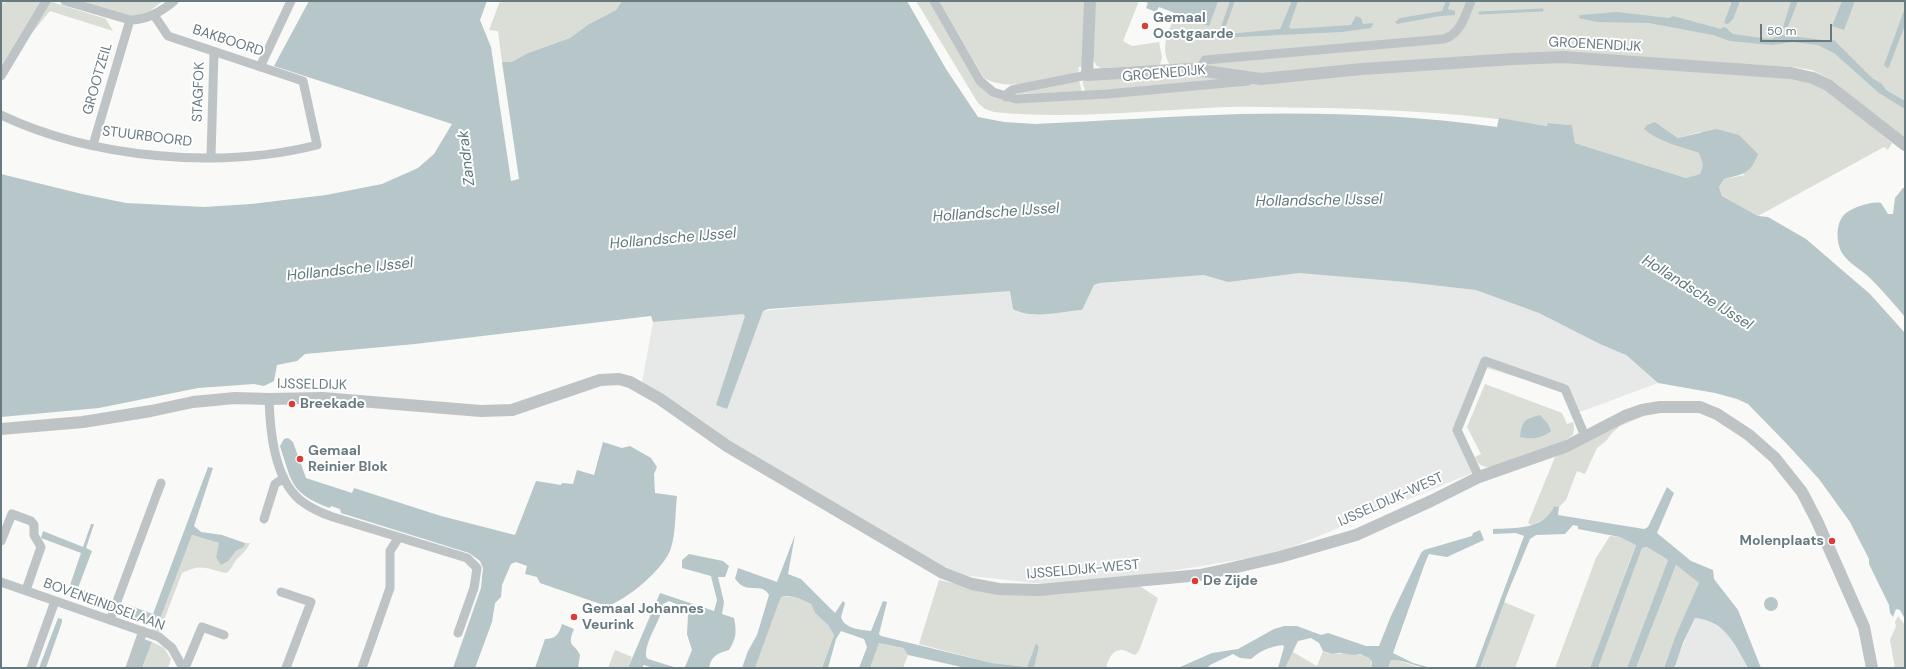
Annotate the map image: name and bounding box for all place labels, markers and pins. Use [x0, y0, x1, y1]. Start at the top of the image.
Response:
place label: Gemaal Oostgaarde [1153, 10, 1234, 42]
marker: Gemaal Oostgaarde [1140, 21, 1150, 31]
place label: Breekade [300, 396, 365, 412]
marker: Breekade [287, 399, 297, 409]
place label: Gemaal Reinier Blok [308, 443, 388, 476]
marker: Gemaal Reinier Blok [295, 454, 305, 464]
place label: Molenplaats [1740, 533, 1824, 549]
marker: Molenplaats [1827, 536, 1837, 546]
place label: De Zijde [1203, 573, 1258, 589]
marker: De Zijde [1190, 576, 1200, 586]
place label: Gemaal Johannes Veurink [582, 601, 704, 634]
marker: Gemaal Johannes Veurink [569, 612, 579, 622]

